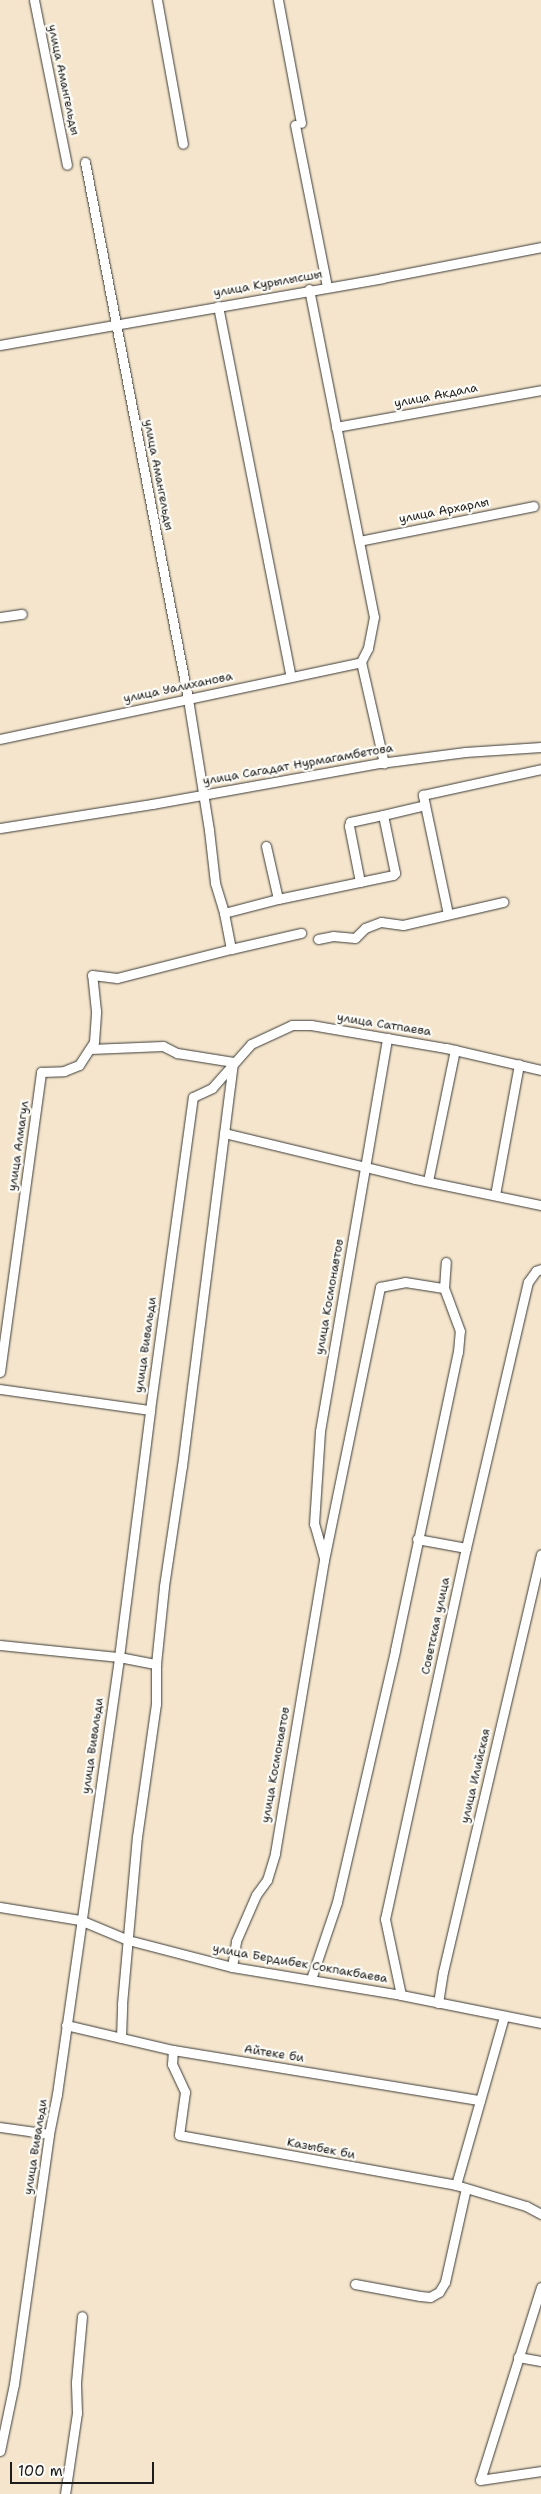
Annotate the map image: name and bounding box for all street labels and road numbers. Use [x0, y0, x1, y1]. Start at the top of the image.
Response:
street label: улица Амангельды [44, 23, 82, 137]
street label: улица Курылысшы [212, 267, 324, 301]
street label: улица Акдала [393, 381, 479, 411]
street label: улица Амангельды [140, 418, 176, 532]
street label: улица Архарлы [398, 495, 490, 527]
street label: улица Уалиханова [122, 669, 234, 707]
street label: улица Сагадат Нурмагамбетова [202, 741, 394, 789]
street label: улица Сатпаева [336, 1010, 432, 1040]
street label: улица Алмагул [6, 1100, 32, 1192]
street label: улица Космонавтов [313, 1238, 347, 1356]
street label: улица Вивальди [132, 1296, 160, 1394]
street label: Советская улица [419, 1576, 453, 1676]
street label: улица Вивальди [79, 1697, 107, 1795]
street label: улица Космонавтов [259, 1706, 293, 1824]
street label: улица Илийская [458, 1727, 494, 1825]
street label: улица Бердибек Сокпакбаева [211, 1942, 389, 1986]
street label: Айтеке би [243, 2042, 305, 2066]
street label: улица Вивальди [21, 2098, 51, 2196]
street label: Казыбек би [286, 2135, 356, 2163]

